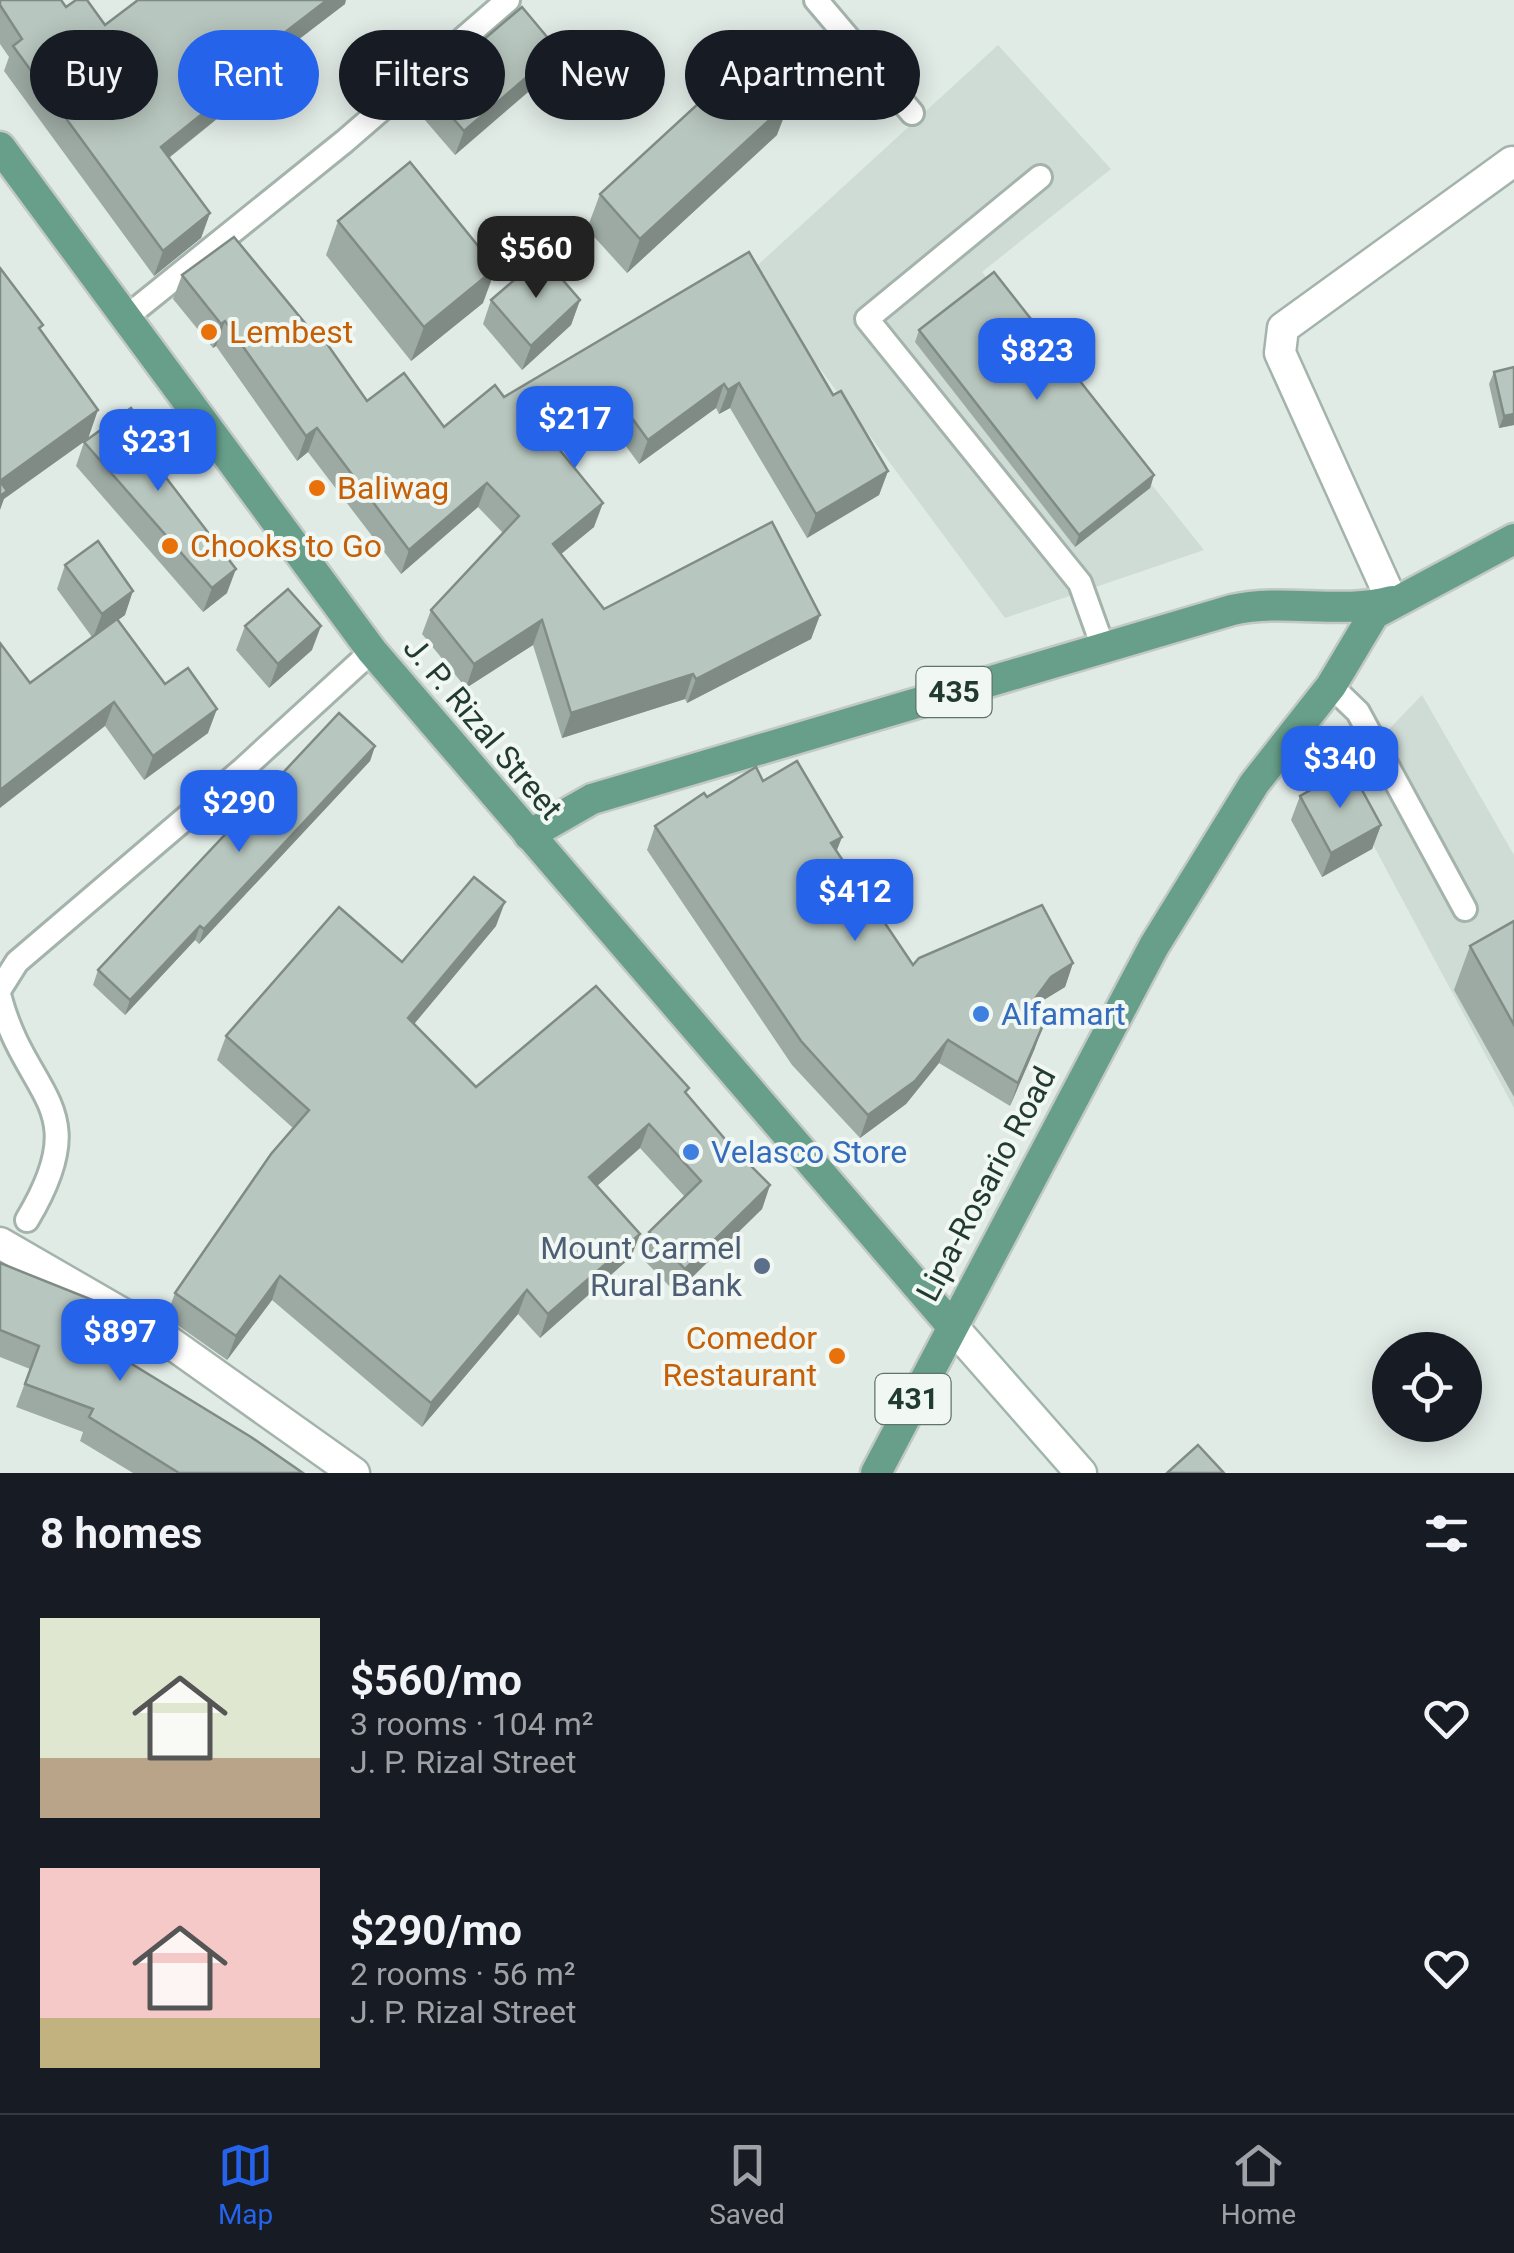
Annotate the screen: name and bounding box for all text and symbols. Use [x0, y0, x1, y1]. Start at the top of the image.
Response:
chip: Buy [30, 30, 158, 120]
chip: Rent [178, 30, 319, 120]
chip: Filters [339, 30, 505, 120]
chip: New [525, 30, 665, 120]
chip: Apartment [685, 30, 920, 120]
pin: $560 [477, 216, 595, 301]
text: $560 [499, 229, 573, 267]
place label: Lembest [229, 313, 353, 351]
pin: $823 [978, 318, 1096, 403]
marker: Lembest [198, 321, 220, 343]
text: $823 [1000, 331, 1074, 369]
pin: $217 [516, 386, 634, 471]
text: $217 [538, 399, 612, 437]
pin: $231 [99, 409, 217, 494]
text: $231 [121, 422, 195, 460]
place label: Baliwag [337, 469, 449, 507]
marker: Baliwag [306, 477, 328, 499]
place label: Chooks to Go [190, 527, 382, 565]
marker: Chooks to Go [159, 535, 181, 557]
street label: J. P. Rizal Street [396, 629, 570, 827]
road number: 435 [916, 667, 992, 717]
pin: $340 [1281, 726, 1399, 811]
text: $340 [1303, 739, 1377, 777]
pin: $290 [180, 770, 298, 855]
text: $290 [202, 783, 276, 821]
pin: $412 [796, 859, 914, 944]
text: $412 [818, 872, 892, 910]
place label: Alfamart [1001, 995, 1126, 1033]
marker: Alfamart [970, 1003, 992, 1025]
street label: Lipa-Rosario Road [908, 1061, 1064, 1307]
place label: Velasco Store [711, 1133, 907, 1171]
marker: Velasco Store [680, 1141, 702, 1163]
place label: Mount Carmel Rural Bank [540, 1229, 743, 1304]
marker: Mount Carmel Rural Bank [751, 1255, 773, 1277]
pin: $897 [61, 1299, 179, 1384]
text: $897 [83, 1312, 157, 1350]
place label: Comedor Restaurant [663, 1319, 817, 1394]
map controls [1372, 1332, 1482, 1442]
button: locate [1372, 1332, 1482, 1442]
marker: Comedor Restaurant [826, 1345, 848, 1367]
road number: 431 [876, 1374, 950, 1424]
icon: filters [1419, 1506, 1474, 1561]
text: 8 homes [40, 1509, 202, 1558]
text: $560/mo [350, 1656, 522, 1705]
icon: home [120, 1658, 240, 1778]
icon: heart [1419, 1691, 1474, 1746]
text: 3 rooms · 104 m² [350, 1705, 593, 1743]
text: J. P. Rizal Street [350, 1743, 576, 1781]
text: $290/mo [350, 1906, 522, 1955]
icon: home [120, 1908, 240, 2028]
icon: heart [1419, 1941, 1474, 1996]
text: 2 rooms · 56 m² [350, 1955, 575, 1993]
text: J. P. Rizal Street [350, 1993, 576, 2031]
tab: Map [218, 2138, 273, 2231]
tab: Saved [709, 2138, 785, 2231]
tab: Home [1221, 2138, 1296, 2231]

